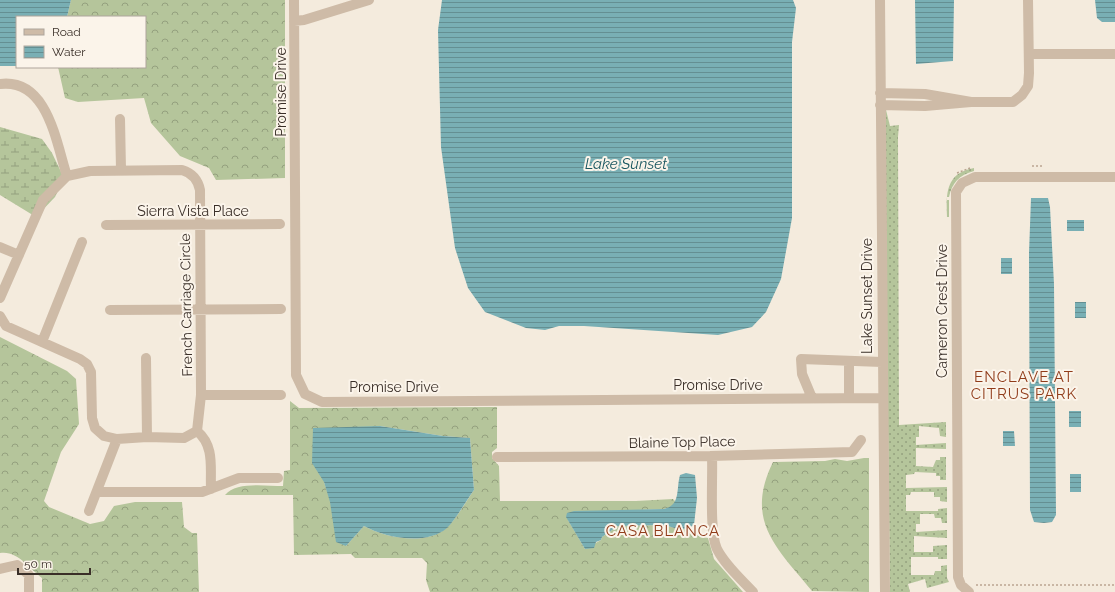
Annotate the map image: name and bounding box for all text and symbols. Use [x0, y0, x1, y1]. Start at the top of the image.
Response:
legend [16, 16, 146, 68]
text: Road [52, 25, 81, 39]
text: Water [52, 45, 86, 59]
street label: Promise Drive [273, 47, 289, 137]
water label: Lake Sunset [585, 155, 667, 173]
street label: Sierra Vista Place [137, 203, 249, 219]
street label: French Carriage Circle [177, 233, 195, 377]
street label: Lake Sunset Drive [859, 238, 875, 354]
street label: Cameron Crest Drive [934, 244, 950, 378]
district label: ENCLAVE AT CITRUS PARK [971, 368, 1077, 403]
street label: Promise Drive [673, 377, 763, 393]
street label: Promise Drive [349, 379, 439, 395]
street label: Blaine Top Place [628, 433, 736, 451]
district label: CASA BLANCA [606, 522, 720, 540]
scale bar [18, 550, 90, 576]
text: 50 m [24, 557, 52, 571]

